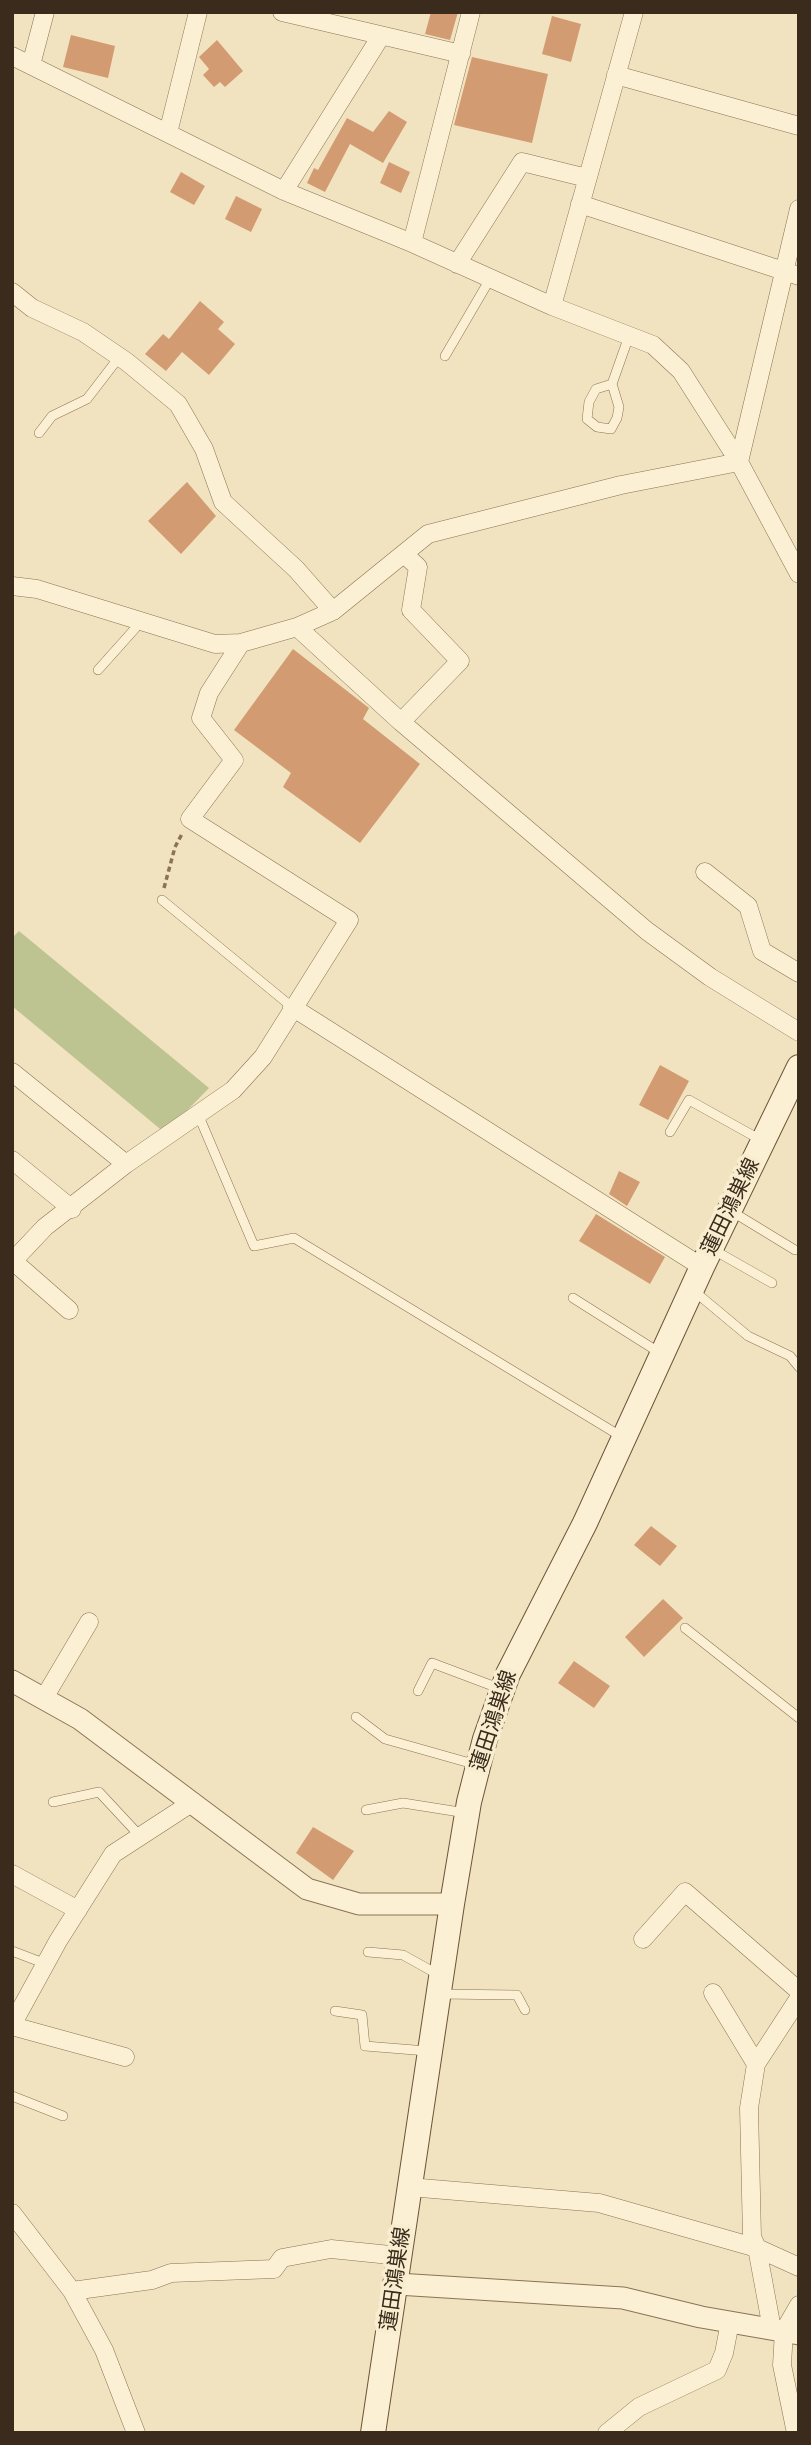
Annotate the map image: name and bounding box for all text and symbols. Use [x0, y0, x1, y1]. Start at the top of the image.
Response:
street label: 蓮田鴻巣線 [697, 1154, 765, 1260]
street label: 蓮田鴻巣線 [466, 1667, 522, 1775]
street label: 蓮田鴻巣線 [376, 2225, 416, 2333]

